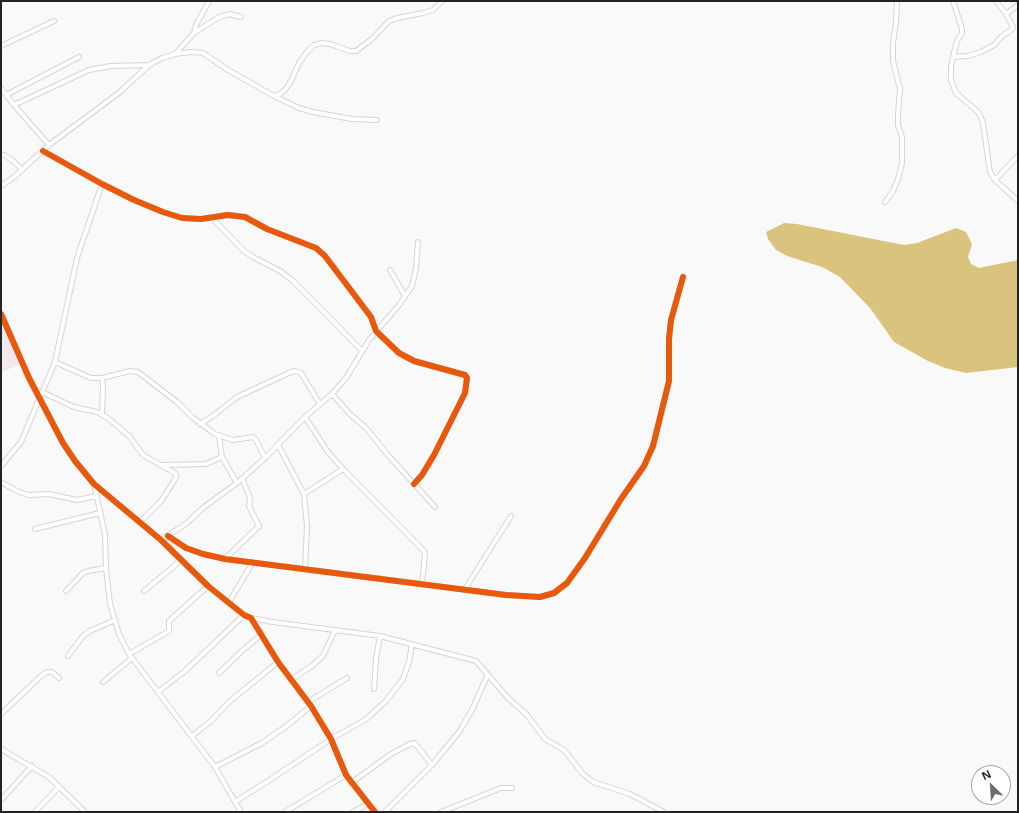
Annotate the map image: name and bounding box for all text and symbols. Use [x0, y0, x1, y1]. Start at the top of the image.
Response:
north arrow [971, 765, 1011, 805]
text: N [979, 766, 993, 783]

